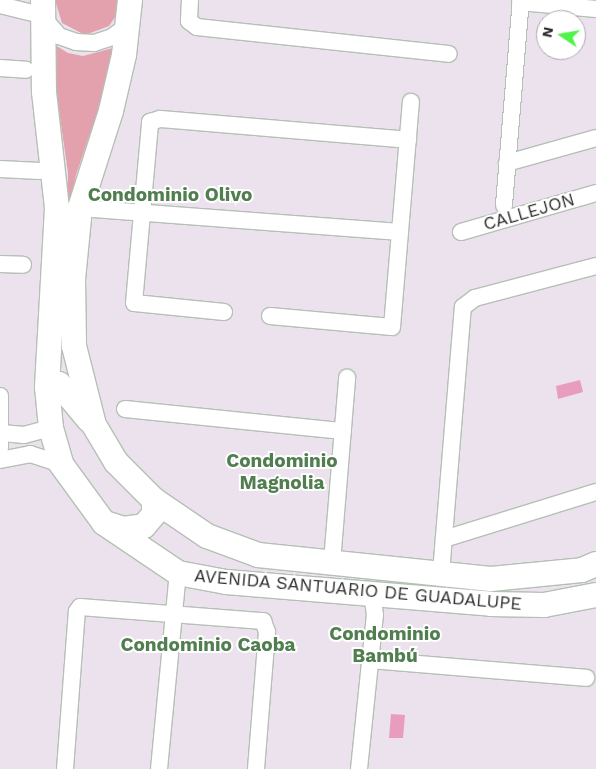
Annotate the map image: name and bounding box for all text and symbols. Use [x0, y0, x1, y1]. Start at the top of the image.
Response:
north arrow [536, 10, 586, 60]
text: N [538, 25, 556, 39]
district label: Condominio Olivo [88, 184, 252, 206]
street label: CALLEJON [481, 189, 577, 235]
district label: Condominio Magnolia [226, 450, 338, 494]
street label: AVENIDA SANTUARIO DE GUADALUPE [193, 565, 523, 615]
district label: Condominio Bambú [329, 623, 441, 667]
district label: Condominio Caoba [120, 634, 296, 656]

